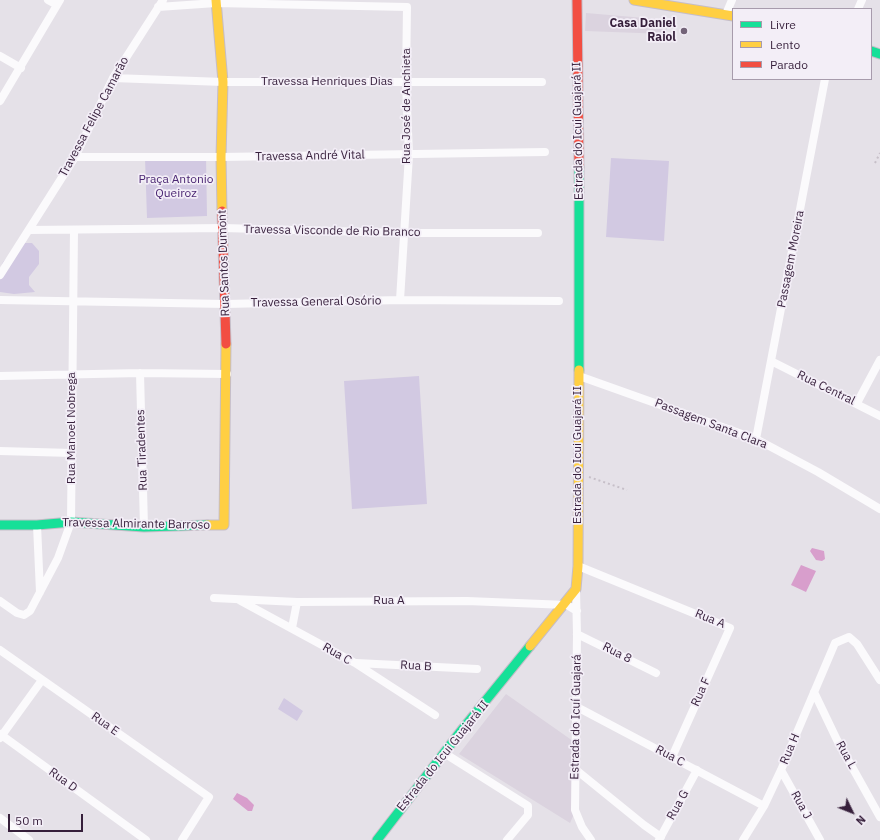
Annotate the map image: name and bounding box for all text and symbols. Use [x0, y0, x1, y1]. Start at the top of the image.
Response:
legend [732, 8, 872, 80]
place label: Casa Daniel Raiol [609, 17, 676, 45]
text: Livre [770, 17, 796, 32]
marker: Casa Daniel Raiol [679, 26, 689, 36]
text: Lento [770, 37, 800, 52]
street label: Rua José de Anchieta [400, 48, 414, 164]
street label: Travessa Felipe Camarão [56, 54, 132, 180]
text: Parado [770, 57, 808, 72]
street label: Estrada do Icui Guajará II [570, 62, 586, 200]
street label: Travessa Henriques Dias [261, 75, 393, 89]
street label: Travessa André Vital [255, 148, 365, 164]
park label: Praça Antonio Queiroz [138, 173, 214, 201]
street label: Rua Santos Dumont [215, 209, 233, 317]
street label: Passagem Moreira [774, 209, 808, 309]
street label: Travessa Visconde de Rio Branco [243, 222, 421, 240]
street label: Travessa General Osório [251, 294, 381, 310]
street label: Rua Central [795, 368, 857, 408]
street label: Rua Manoel Nobrega [65, 372, 79, 484]
street label: Estrada do Icui Guajará II [571, 386, 585, 524]
street label: Passagem Santa Clara [653, 396, 769, 452]
street label: Rua Tiradentes [133, 409, 151, 491]
street label: Travessa Almirante Barroso [62, 516, 210, 532]
street label: Rua A [373, 594, 405, 608]
street label: Rua A [693, 606, 727, 632]
street label: Rua C [320, 640, 354, 668]
street label: Rua 8 [600, 640, 634, 666]
street label: Estrada do Icuí Guajará [568, 654, 584, 780]
street label: Rua B [400, 658, 432, 674]
street label: Rua F [688, 675, 714, 709]
street label: Estrada do Icui Guajará II [394, 698, 492, 814]
street label: Rua E [88, 709, 122, 739]
street label: Rua H [777, 731, 803, 767]
street label: Rua L [832, 739, 860, 771]
street label: Rua C [653, 742, 687, 770]
street label: Rua D [46, 765, 80, 795]
street label: Rua G [664, 787, 692, 823]
street label: Rua J [787, 788, 815, 822]
north arrow [832, 792, 872, 832]
scale bar [10, 806, 85, 832]
text: N [853, 812, 869, 828]
text: 50 m [15, 813, 43, 828]

